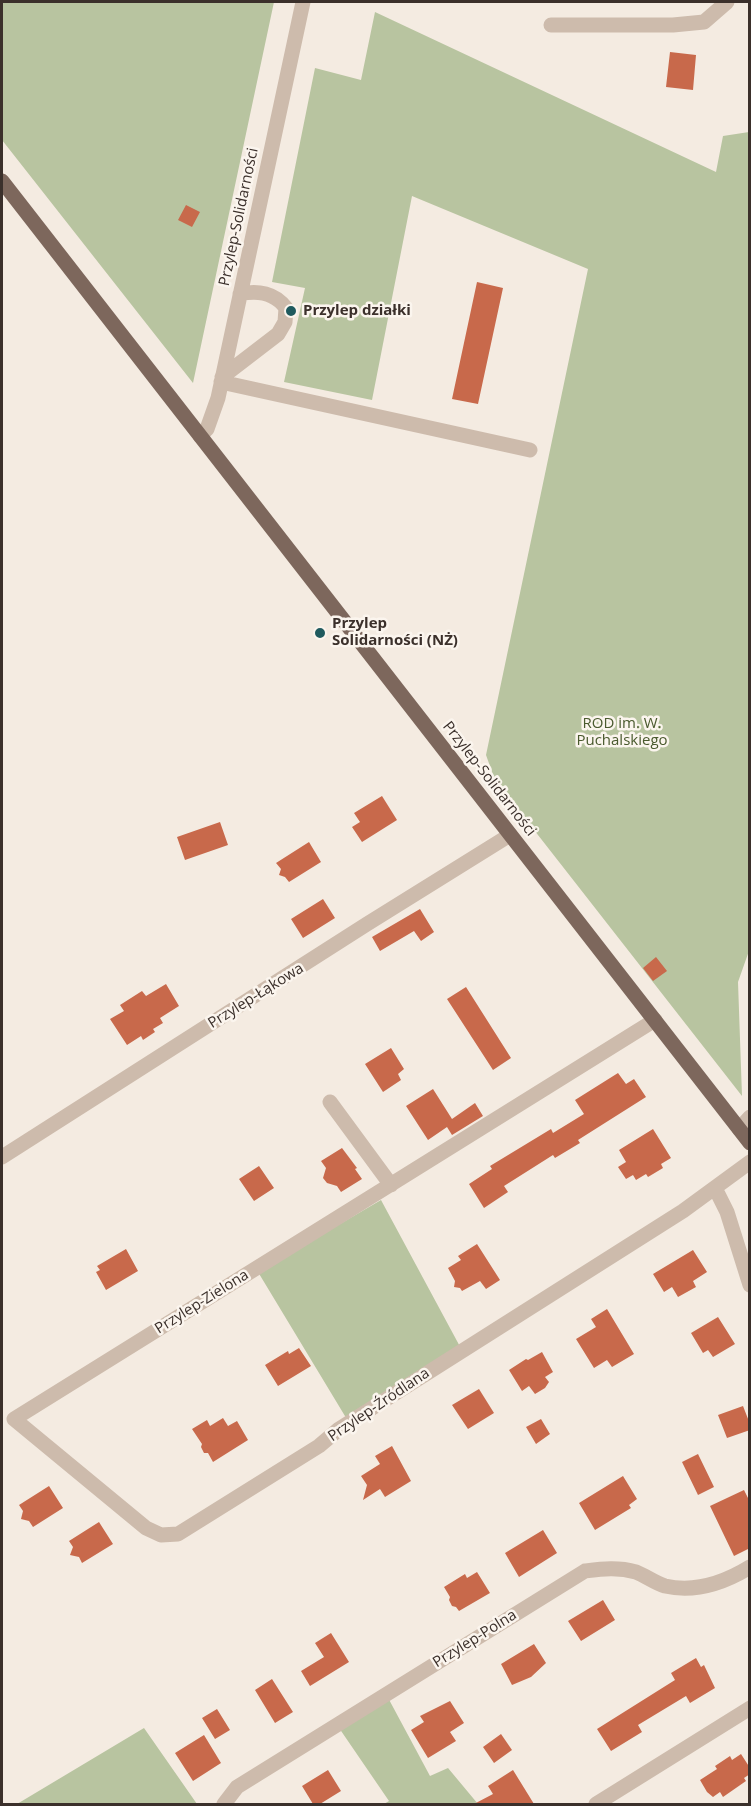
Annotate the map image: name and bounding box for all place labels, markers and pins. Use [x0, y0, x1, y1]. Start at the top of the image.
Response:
place label: Przylep działki [303, 302, 411, 320]
marker: Przylep działki [284, 304, 298, 318]
place label: Przylep Solidarności (NŻ) [332, 615, 458, 650]
marker: Przylep Solidarności (NŻ) [313, 626, 327, 640]

